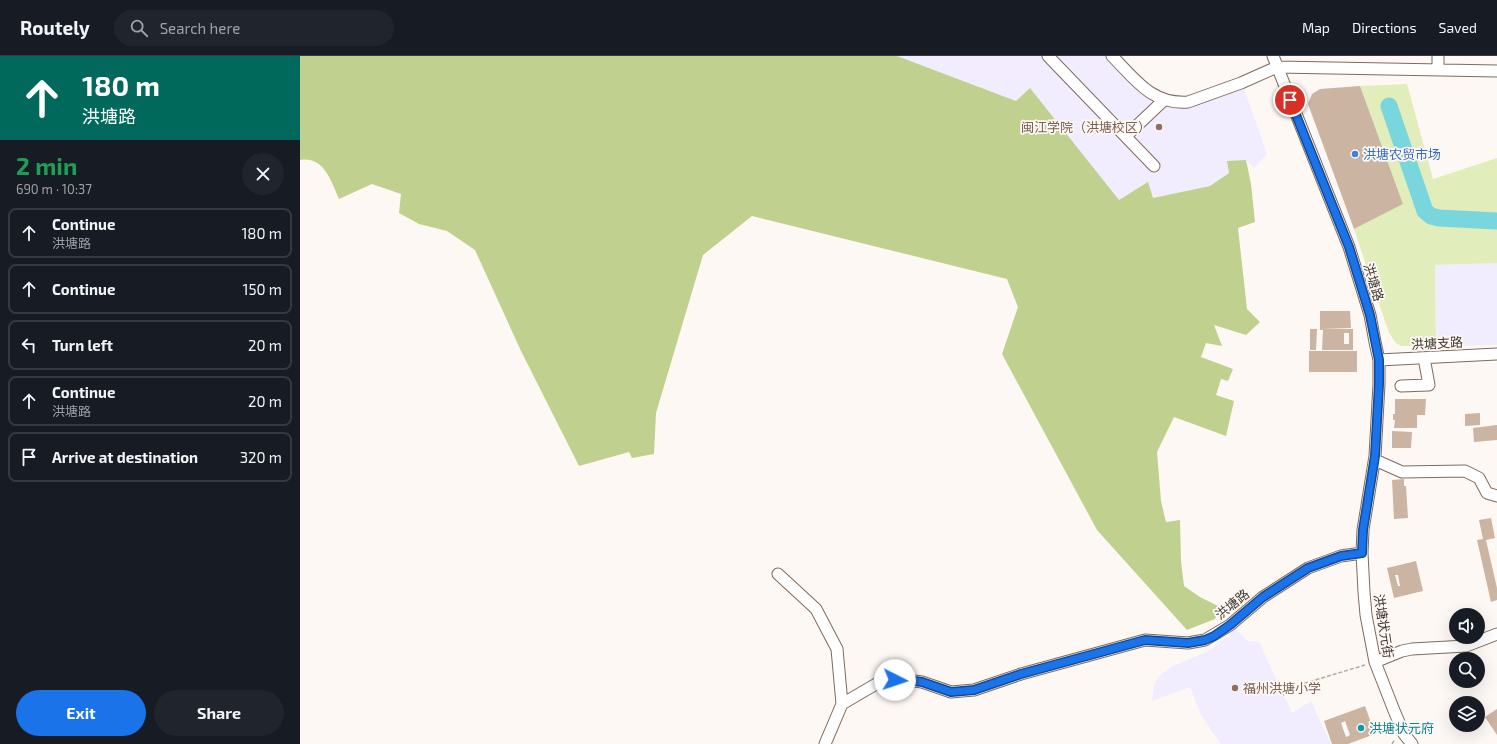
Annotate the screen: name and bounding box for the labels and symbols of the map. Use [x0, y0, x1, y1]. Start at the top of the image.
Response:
pin [1273, 83, 1307, 117]
place label: 闽江学院（洪塘校区） [1021, 119, 1151, 135]
marker: 闽江学院（洪塘校区） [1154, 122, 1164, 132]
place label: 洪塘农贸市场 [1363, 146, 1441, 162]
marker: 洪塘农贸市场 [1350, 149, 1360, 159]
street label: 洪塘路 [1361, 261, 1387, 303]
street label: 洪塘支路 [1411, 334, 1463, 352]
street label: 洪塘路 [1212, 586, 1252, 622]
street label: 洪塘状元街 [1371, 593, 1397, 659]
position arrow [874, 659, 916, 701]
place label: 福州洪塘小学 [1243, 680, 1321, 696]
marker: 福州洪塘小学 [1230, 683, 1240, 693]
place label: 洪塘状元府 [1369, 720, 1434, 736]
marker: 洪塘状元府 [1356, 723, 1366, 733]

